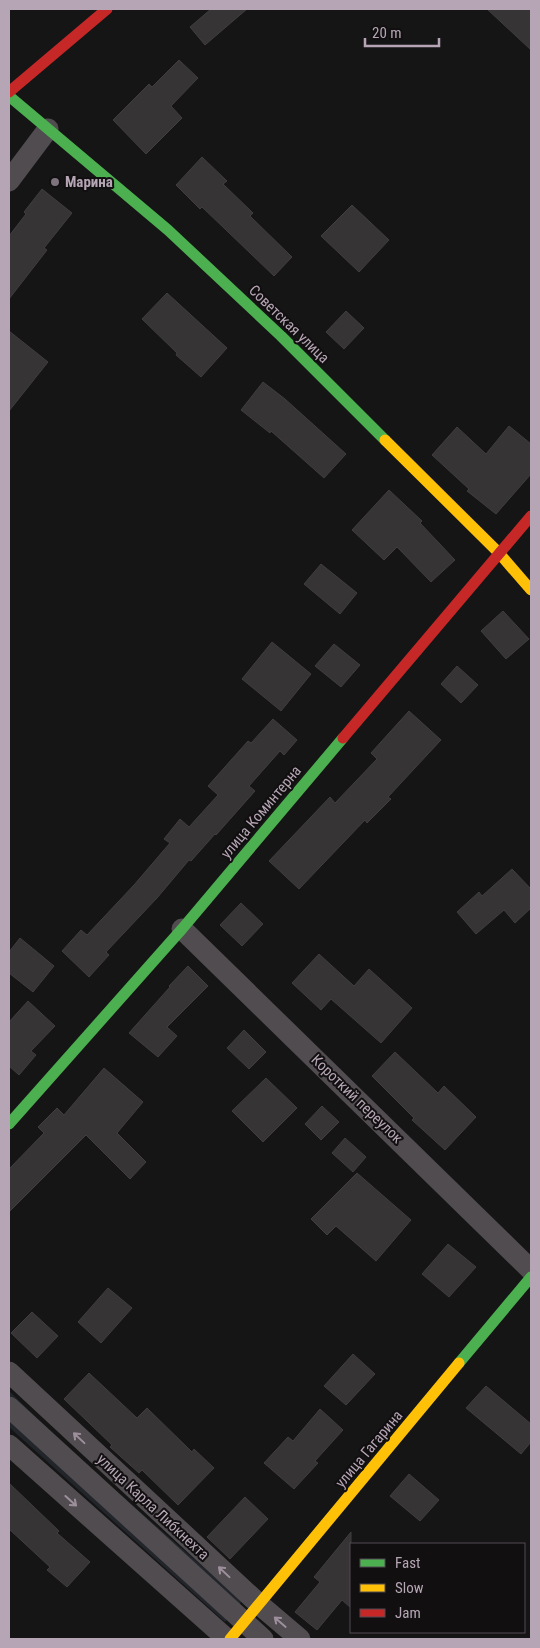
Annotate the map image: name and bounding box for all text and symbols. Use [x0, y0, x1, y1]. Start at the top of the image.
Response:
scale bar [365, 15, 439, 47]
text: 20 m [372, 24, 402, 42]
place label: Марина [65, 173, 113, 191]
marker: Марина [49, 176, 61, 188]
street label: Советская улица [245, 281, 333, 367]
street label: улица Коминтерна [217, 762, 305, 862]
street label: Короткий переулок [308, 1051, 406, 1147]
street label: улица Гагарина [331, 1407, 407, 1491]
one-way arrow [72, 1432, 85, 1444]
street label: улица Карла Либкнехта [93, 1450, 213, 1564]
one-way arrow [65, 1495, 78, 1507]
legend [350, 1543, 525, 1633]
text: Fast [395, 1554, 420, 1572]
one-way arrow [217, 1566, 230, 1577]
text: Slow [395, 1579, 424, 1597]
text: Jam [395, 1604, 421, 1622]
one-way arrow [273, 1616, 286, 1628]

